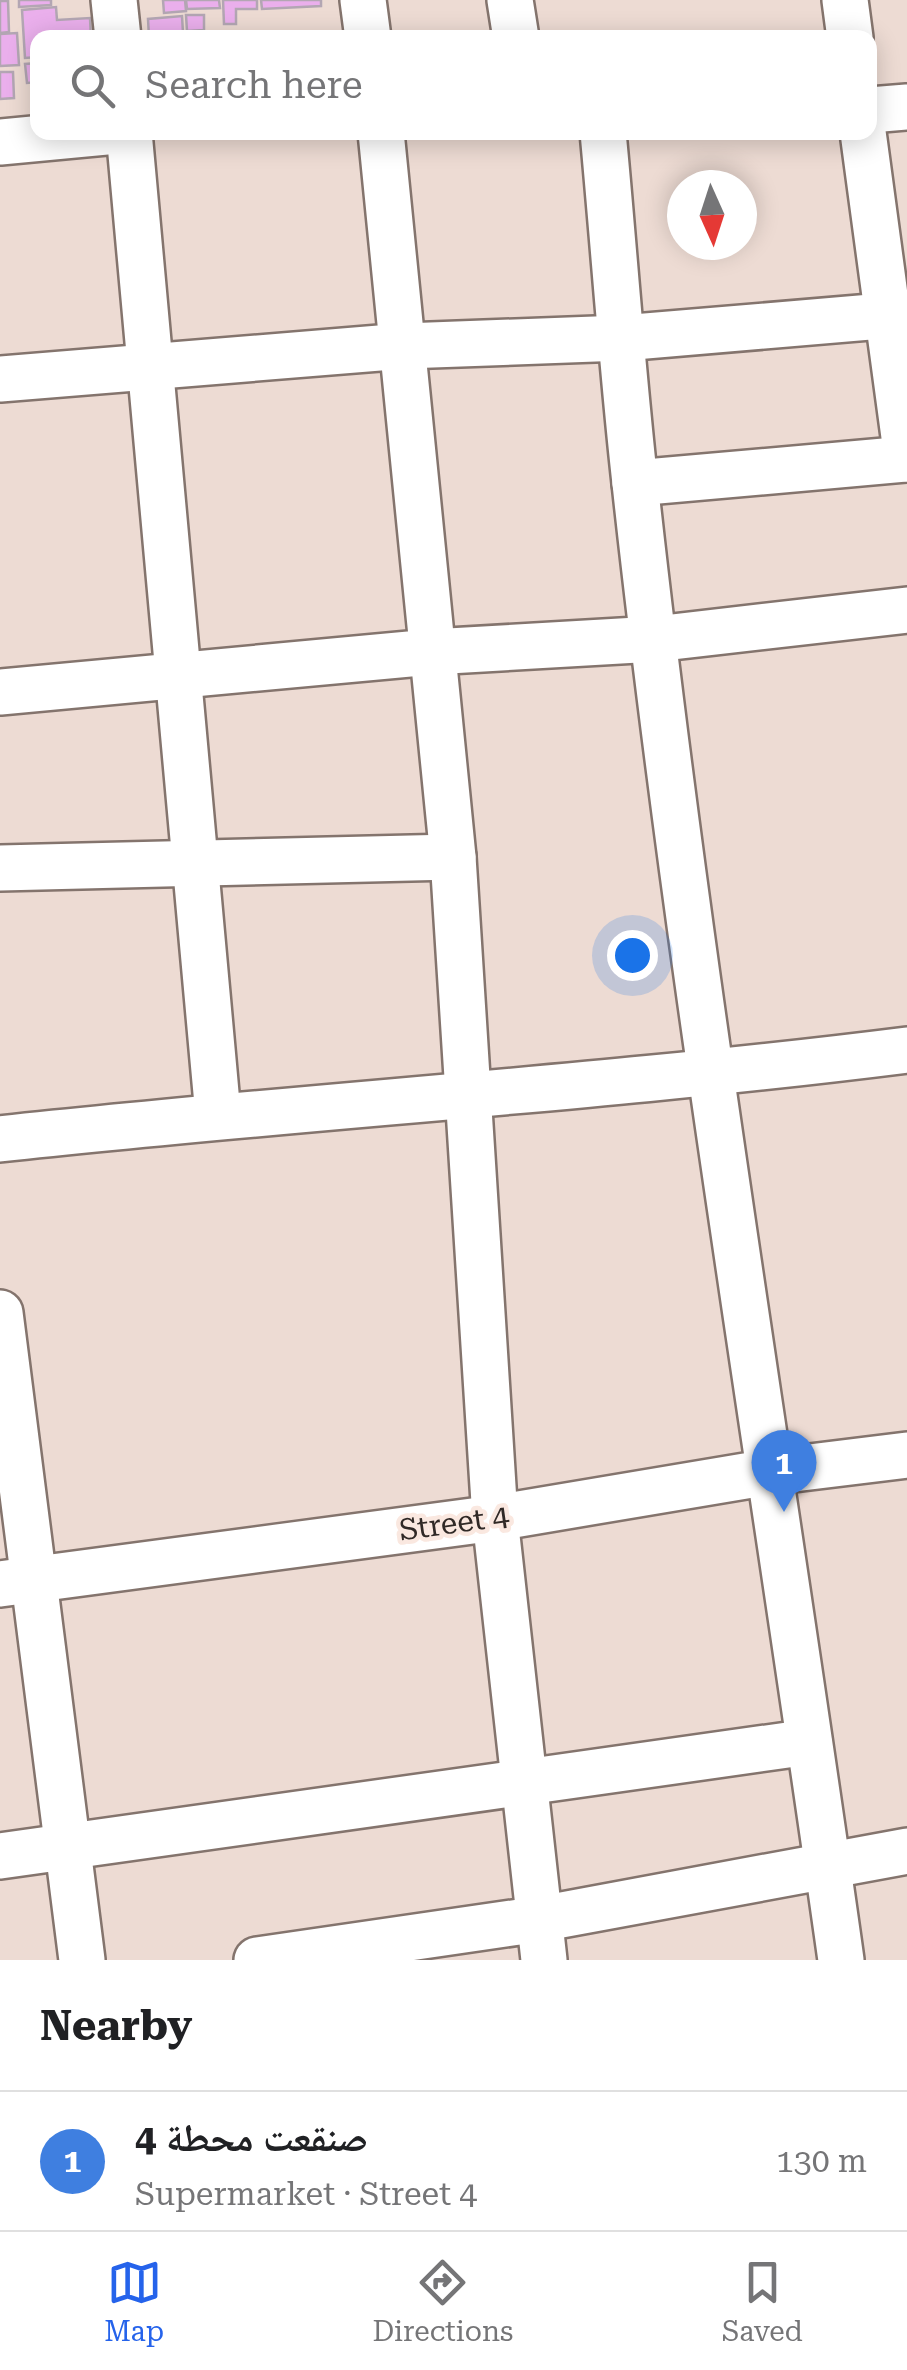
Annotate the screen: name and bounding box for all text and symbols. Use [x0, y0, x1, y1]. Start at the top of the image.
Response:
search box [30, 30, 877, 140]
icon: search [65, 58, 120, 113]
text: Search here [145, 63, 363, 107]
north arrow [667, 170, 757, 260]
your location [607, 930, 658, 981]
pin: 1 [752, 1430, 816, 1512]
street label: Street 4 [397, 1497, 511, 1548]
text: Nearby [40, 2001, 192, 2050]
text: صنقعت محطة 4 [135, 2116, 368, 2160]
text: 1 [64, 2142, 81, 2180]
text: 130 m [776, 2142, 867, 2180]
text: Supermarket · Street 4 [135, 2175, 477, 2213]
tab: Map [104, 2255, 164, 2348]
tab: Directions [372, 2255, 513, 2348]
tab: Saved [722, 2255, 803, 2348]

